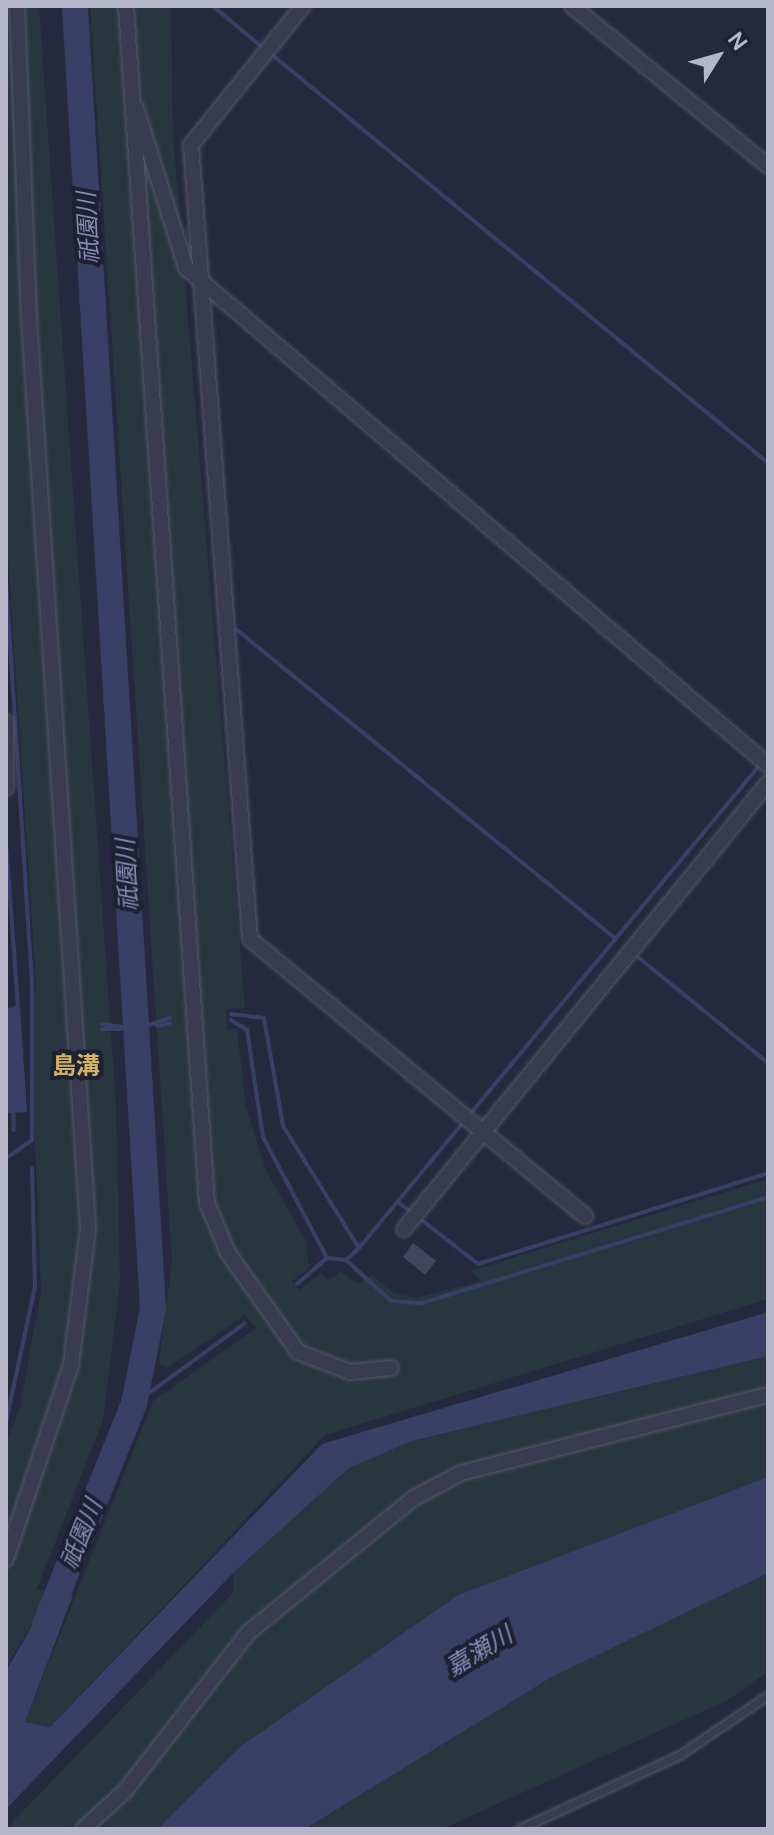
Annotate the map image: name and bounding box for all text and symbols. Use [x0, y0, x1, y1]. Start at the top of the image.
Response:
north arrow [678, 16, 758, 96]
text: N [721, 26, 754, 56]
water label: 祇園川 [72, 191, 104, 265]
water label: 祇園川 [111, 838, 143, 912]
district label: 島溝 [52, 1052, 100, 1080]
water label: 祇園川 [54, 1495, 108, 1573]
water label: 嘉瀬川 [441, 1620, 517, 1682]

